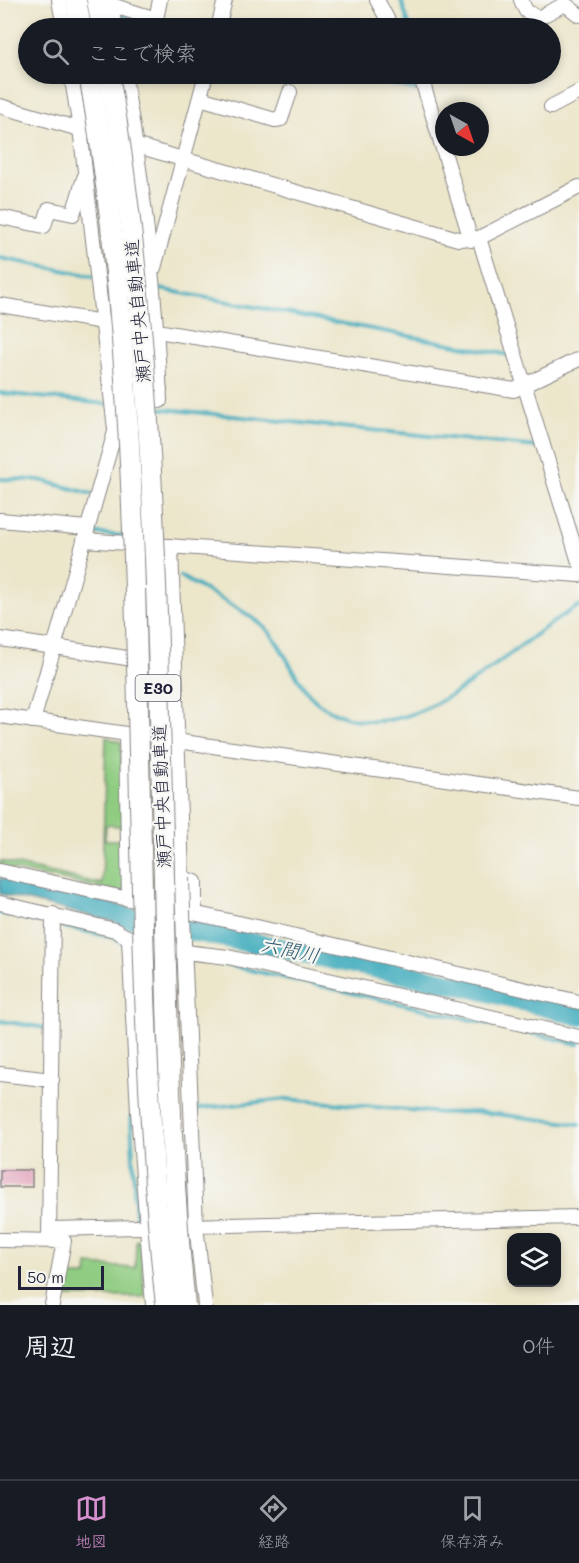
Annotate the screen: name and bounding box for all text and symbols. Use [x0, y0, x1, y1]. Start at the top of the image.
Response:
search box [18, 18, 561, 84]
icon: search [39, 35, 72, 68]
text: ここで検索 [87, 38, 197, 67]
north arrow [435, 102, 489, 156]
street label: 瀬戸中央自動車道 [119, 238, 155, 384]
road number: E30 [136, 675, 180, 701]
street label: 瀬戸中央自動車道 [146, 724, 176, 868]
water label: 六間川 [258, 930, 322, 968]
map controls [507, 1233, 561, 1287]
button: layers [507, 1233, 561, 1287]
scale bar [18, 1263, 104, 1290]
text: 50 m [27, 1266, 64, 1287]
text: 周辺 [24, 1329, 76, 1363]
text: 0件 [523, 1332, 555, 1358]
tab: 地図 [75, 1492, 108, 1552]
tab: 経路 [257, 1492, 290, 1552]
tab: 保存済み [440, 1492, 504, 1552]

